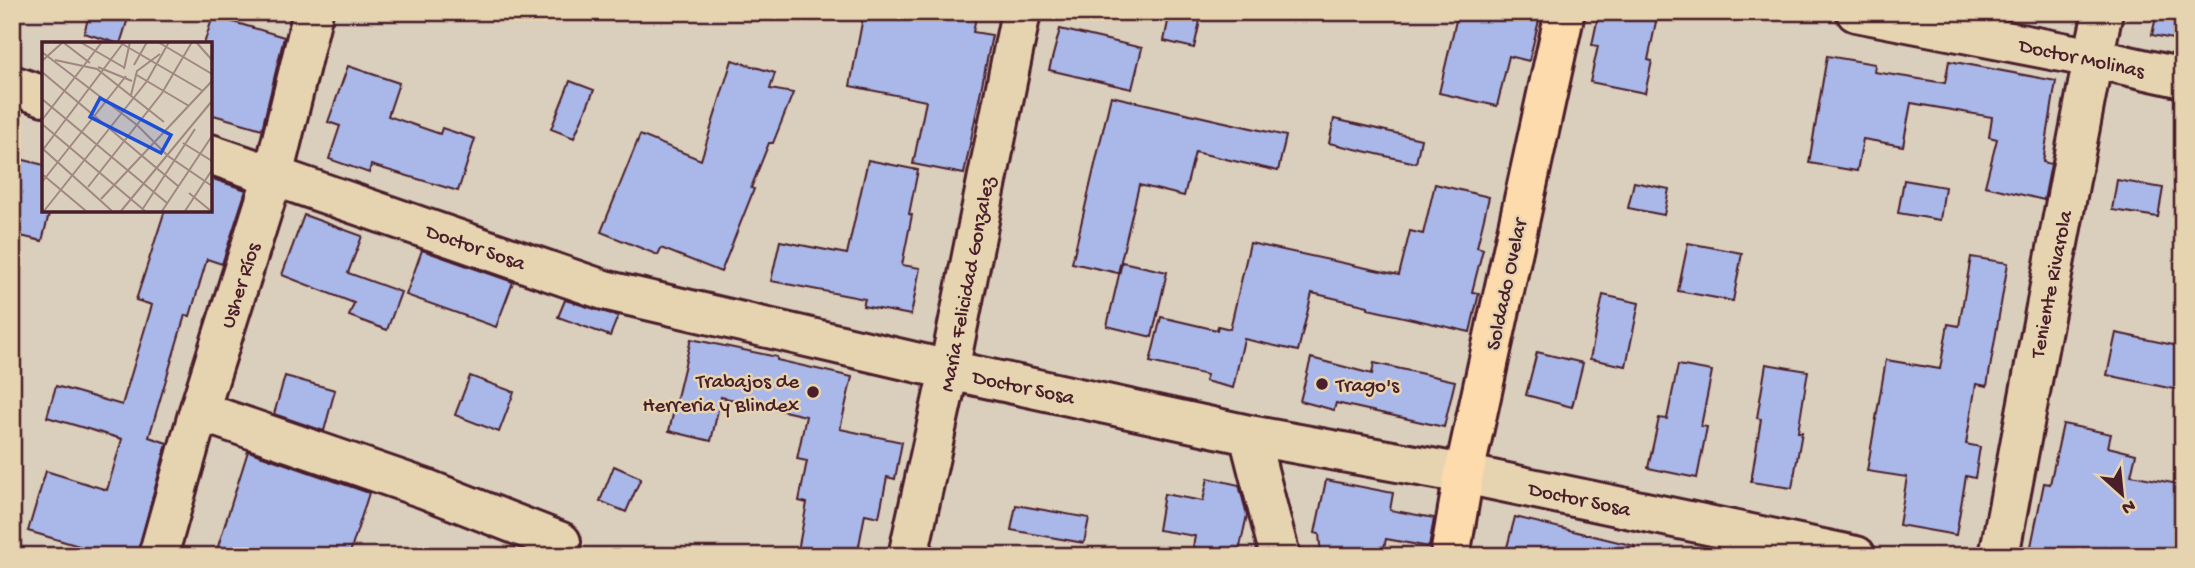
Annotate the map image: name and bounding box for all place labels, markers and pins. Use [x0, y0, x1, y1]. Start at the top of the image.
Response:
place label: Trabajos de Herreria y Blindex [642, 371, 800, 420]
place label: Trago's [1335, 375, 1400, 400]
marker: Trago's [1314, 376, 1330, 392]
marker: Trabajos de Herreria y Blindex [805, 384, 821, 400]

